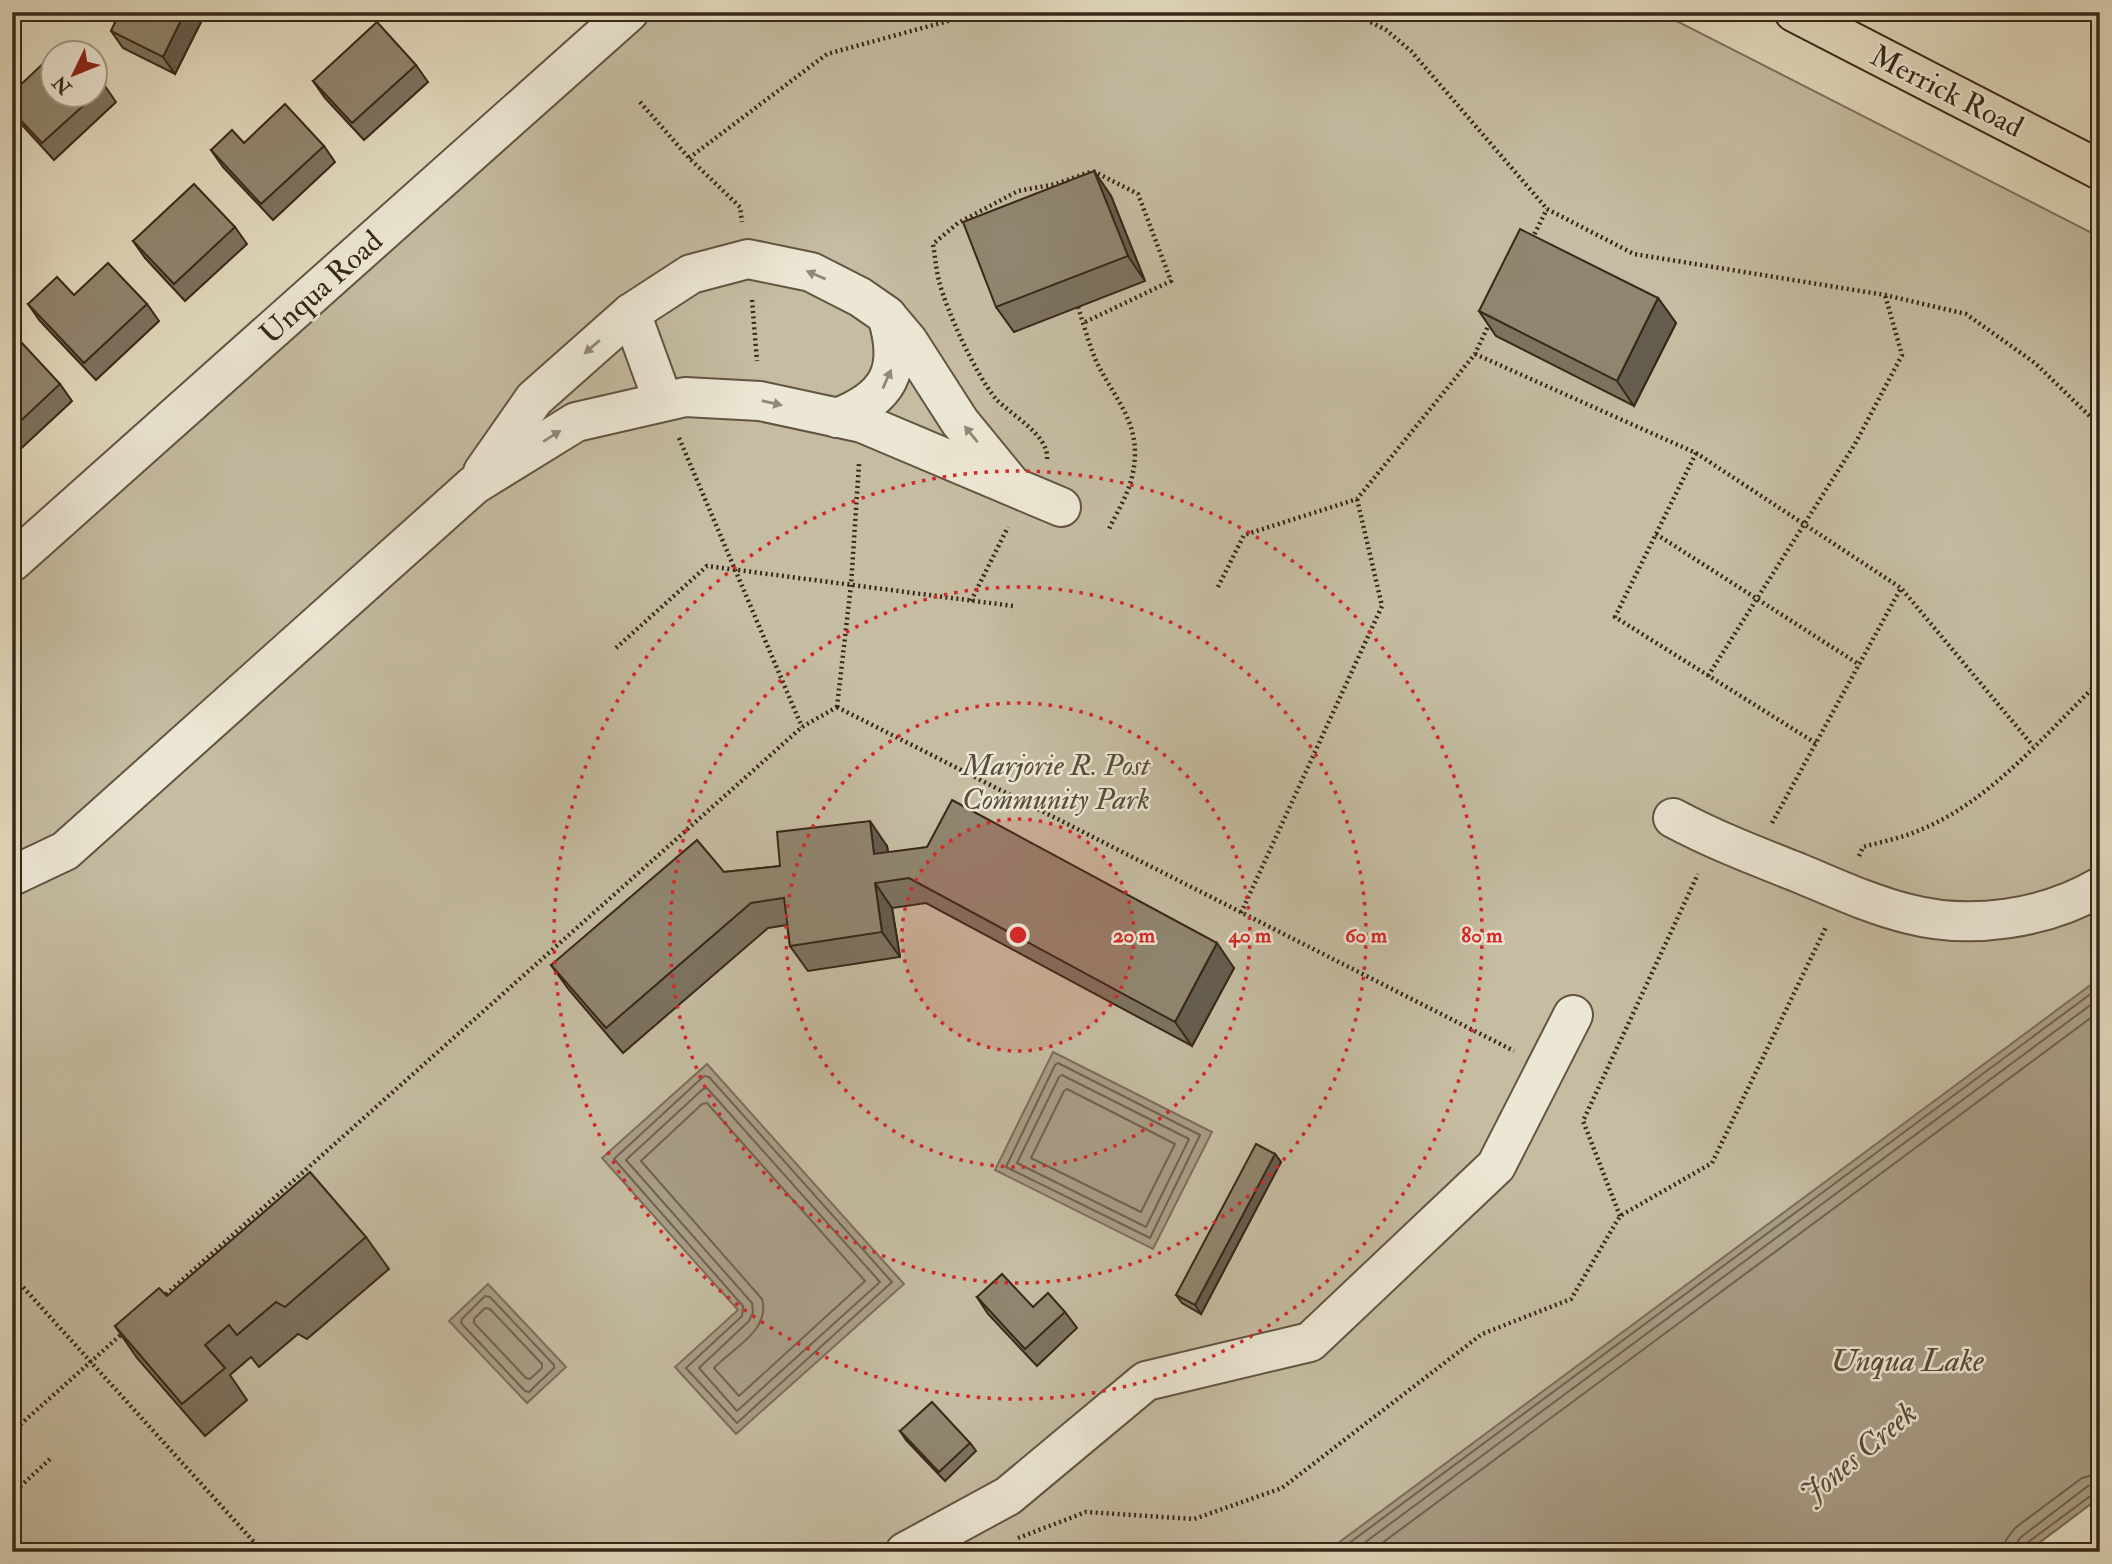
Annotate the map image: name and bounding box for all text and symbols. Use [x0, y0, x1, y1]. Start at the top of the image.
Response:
street label: Merrick Road [1864, 37, 2030, 146]
north arrow [38, 38, 108, 108]
text: N [47, 70, 78, 100]
street label: Unqua Road [252, 223, 390, 352]
one-way arrow [806, 269, 826, 281]
one-way arrow [584, 338, 601, 354]
one-way arrow [881, 369, 893, 389]
one-way arrow [761, 398, 783, 409]
one-way arrow [963, 426, 978, 444]
one-way arrow [543, 430, 562, 443]
park label: Marjorie R. Post Community Park [960, 747, 1151, 818]
text: 20 m [1113, 922, 1156, 949]
text: 40 m [1228, 922, 1272, 949]
text: 60 m [1345, 922, 1388, 949]
text: 80 m [1461, 922, 1503, 949]
centre of rings [1006, 923, 1030, 947]
water label: Unqua Lake [1830, 1341, 1984, 1381]
water label: Jones Creek [1792, 1393, 1925, 1514]

